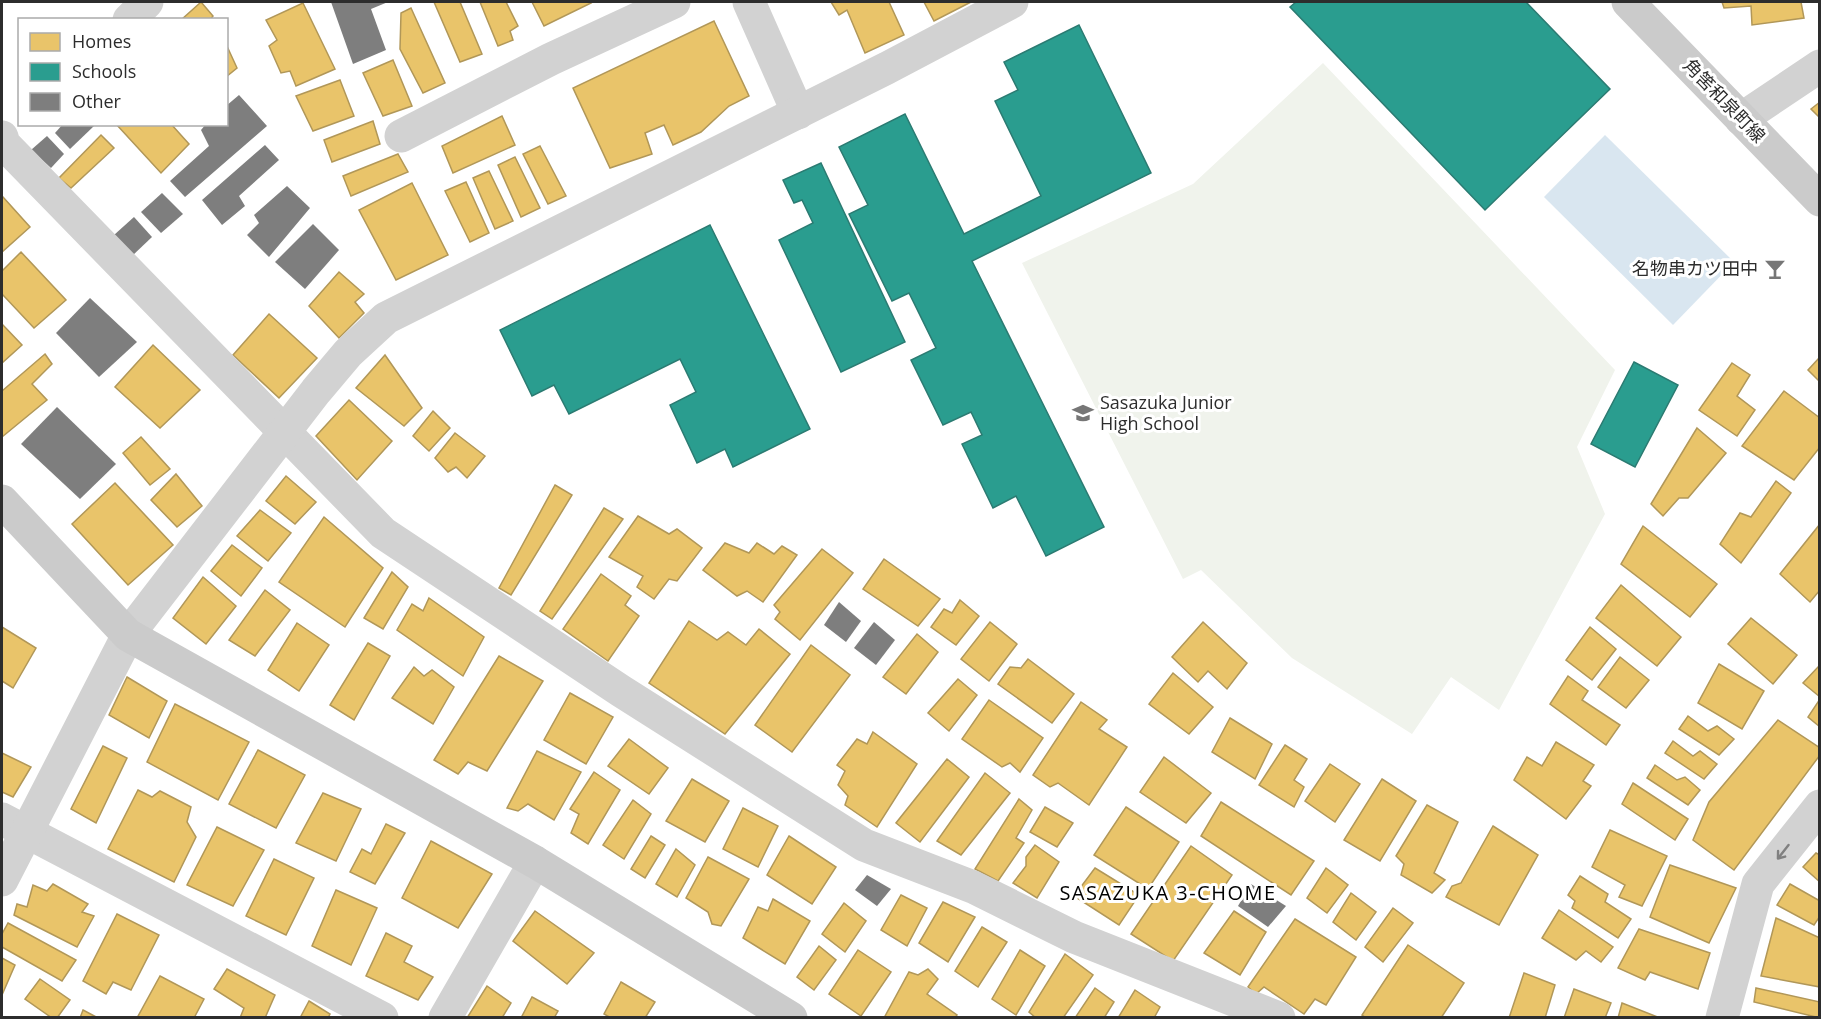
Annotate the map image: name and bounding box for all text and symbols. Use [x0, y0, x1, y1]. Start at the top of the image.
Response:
legend [18, 18, 228, 126]
text: Homes [72, 29, 131, 53]
street label: 角筈和泉町線 [1679, 53, 1771, 147]
text: Schools [72, 59, 136, 83]
text: Other [72, 89, 122, 113]
place label: 名物串カツ田中 [1632, 256, 1758, 280]
bar icon: 名物串カツ田中 [1763, 257, 1787, 281]
place label: Sasazuka Junior High School [1100, 390, 1232, 435]
school or university icon: Sasazuka Junior High School [1071, 401, 1095, 425]
one-way arrow [1777, 844, 1790, 860]
district label: SASAZUKA 3-CHOME [1059, 879, 1277, 906]

